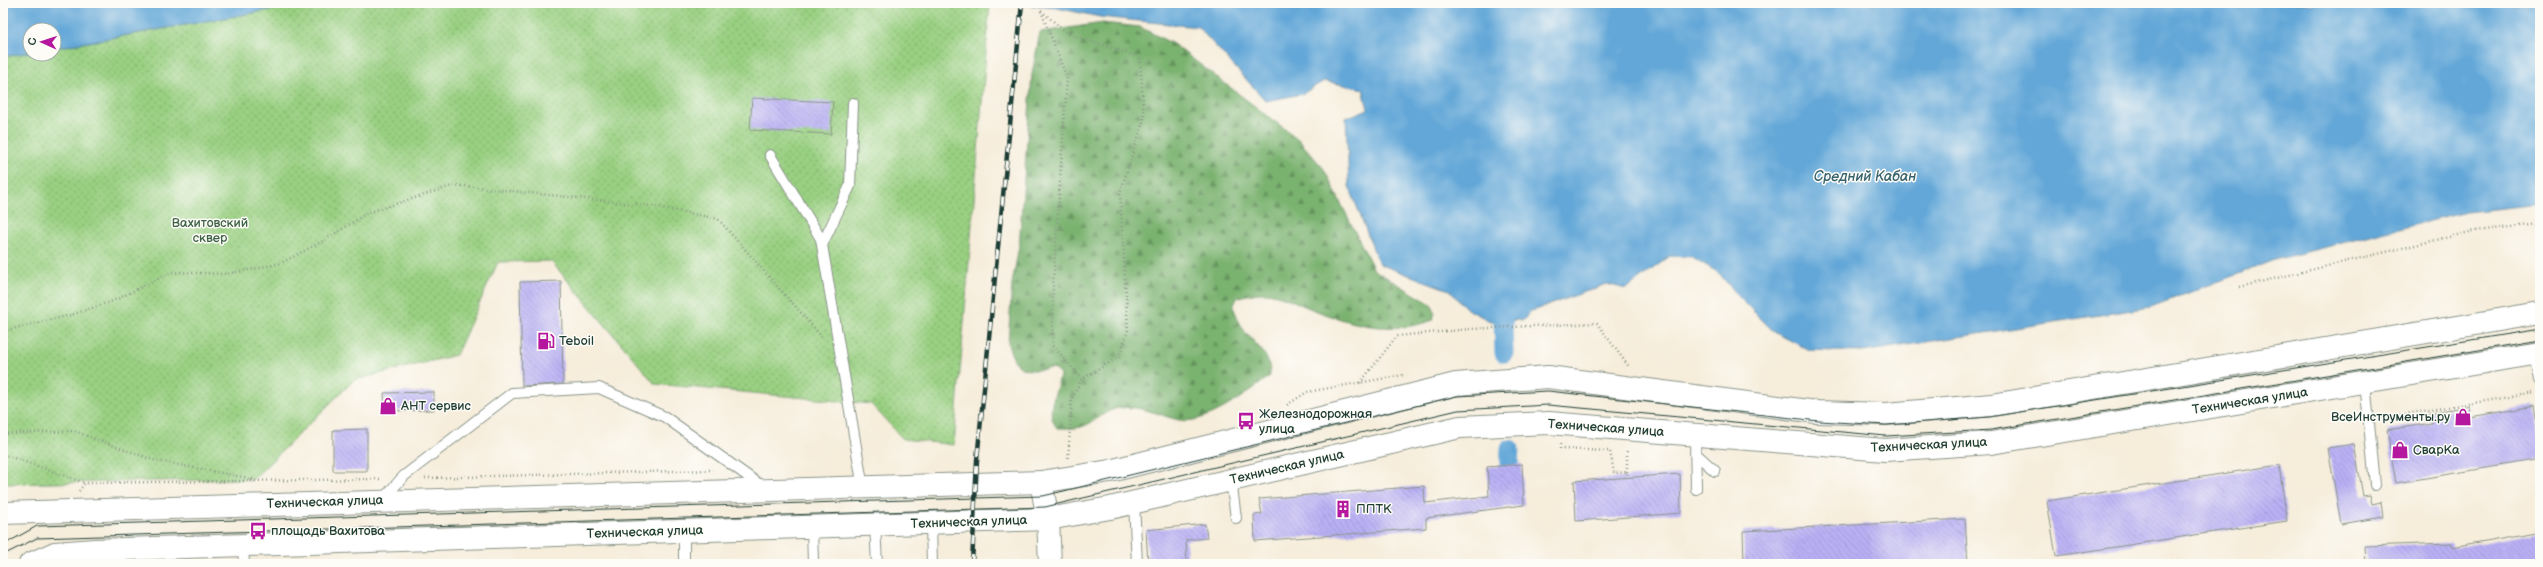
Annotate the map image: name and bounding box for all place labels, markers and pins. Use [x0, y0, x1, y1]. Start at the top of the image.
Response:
fuel station icon: Teboil [536, 331, 556, 351]
place label: Teboil [559, 333, 594, 349]
shop icon: АНТ сервис [378, 396, 398, 416]
place label: АНТ сервис [400, 398, 472, 414]
place label: Железнодорожная улица [1259, 406, 1372, 437]
shop icon: ВсеИнструменты.ру [2453, 407, 2473, 427]
place label: ВсеИнструменты.ру [2331, 409, 2450, 425]
bus stop icon: Железнодорожная улица [1236, 411, 1256, 431]
shop icon: СварКа [2390, 440, 2410, 460]
place label: СварКа [2413, 442, 2460, 458]
building icon: ППТК [1333, 499, 1353, 519]
place label: ППТК [1356, 501, 1392, 517]
bus stop icon: площадь Вахитова [248, 521, 268, 541]
place label: площадь Вахитова [271, 523, 385, 539]

